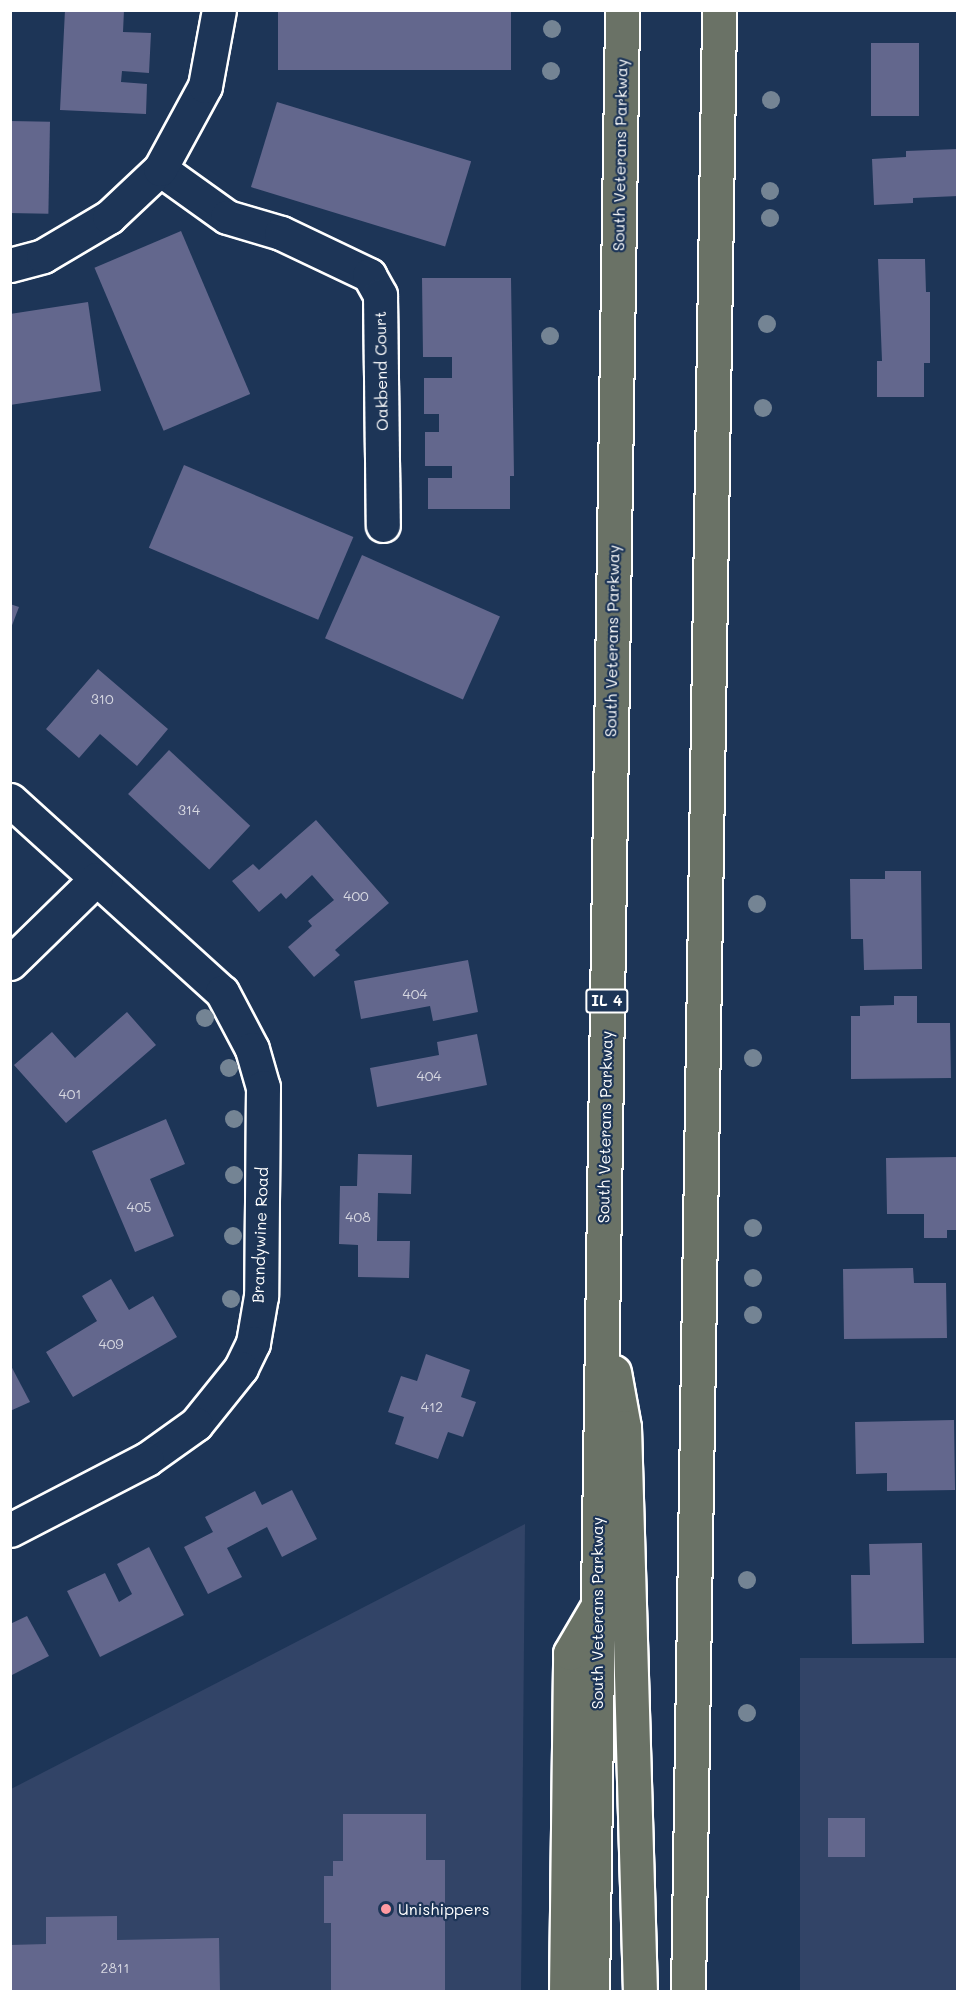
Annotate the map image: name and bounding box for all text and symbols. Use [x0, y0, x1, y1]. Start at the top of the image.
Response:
street label: South Veterans Parkway [609, 59, 631, 251]
street label: Oakbend Court [370, 311, 392, 431]
street label: South Veterans Parkway [601, 545, 623, 737]
house number: 310 [90, 691, 114, 707]
house number: 314 [178, 802, 200, 818]
house number: 400 [343, 888, 369, 904]
house number: 404 [402, 986, 428, 1002]
road number: IL 4 [584, 989, 630, 1013]
street label: South Veterans Parkway [594, 1031, 616, 1223]
house number: 404 [416, 1068, 442, 1084]
house number: 401 [58, 1086, 82, 1102]
street label: Brandywine Road [248, 1167, 272, 1303]
house number: 405 [126, 1199, 152, 1215]
house number: 408 [345, 1209, 371, 1225]
house number: 409 [98, 1336, 124, 1352]
house number: 412 [421, 1399, 443, 1415]
street label: South Veterans Parkway [587, 1517, 607, 1709]
place label: Unishippers [398, 1899, 490, 1919]
marker: Unishippers [379, 1902, 393, 1916]
house number: 2811 [101, 1960, 129, 1976]

